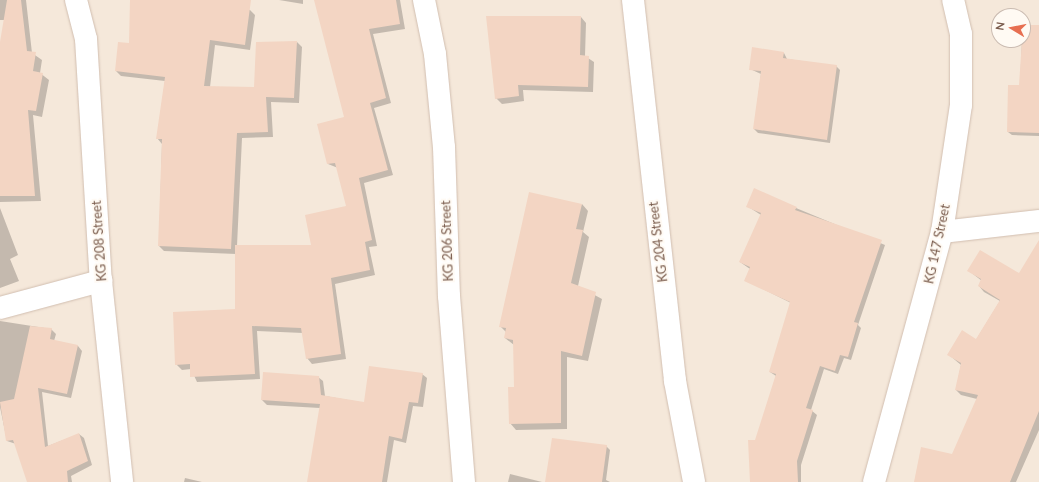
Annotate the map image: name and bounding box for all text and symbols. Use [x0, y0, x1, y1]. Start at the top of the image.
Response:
north arrow [991, 8, 1031, 48]
text: N [993, 21, 1007, 31]
street label: KG 208 Street [88, 200, 110, 282]
street label: KG 206 Street [438, 200, 456, 282]
street label: KG 204 Street [645, 201, 671, 283]
street label: KG 147 Street [921, 203, 953, 285]

